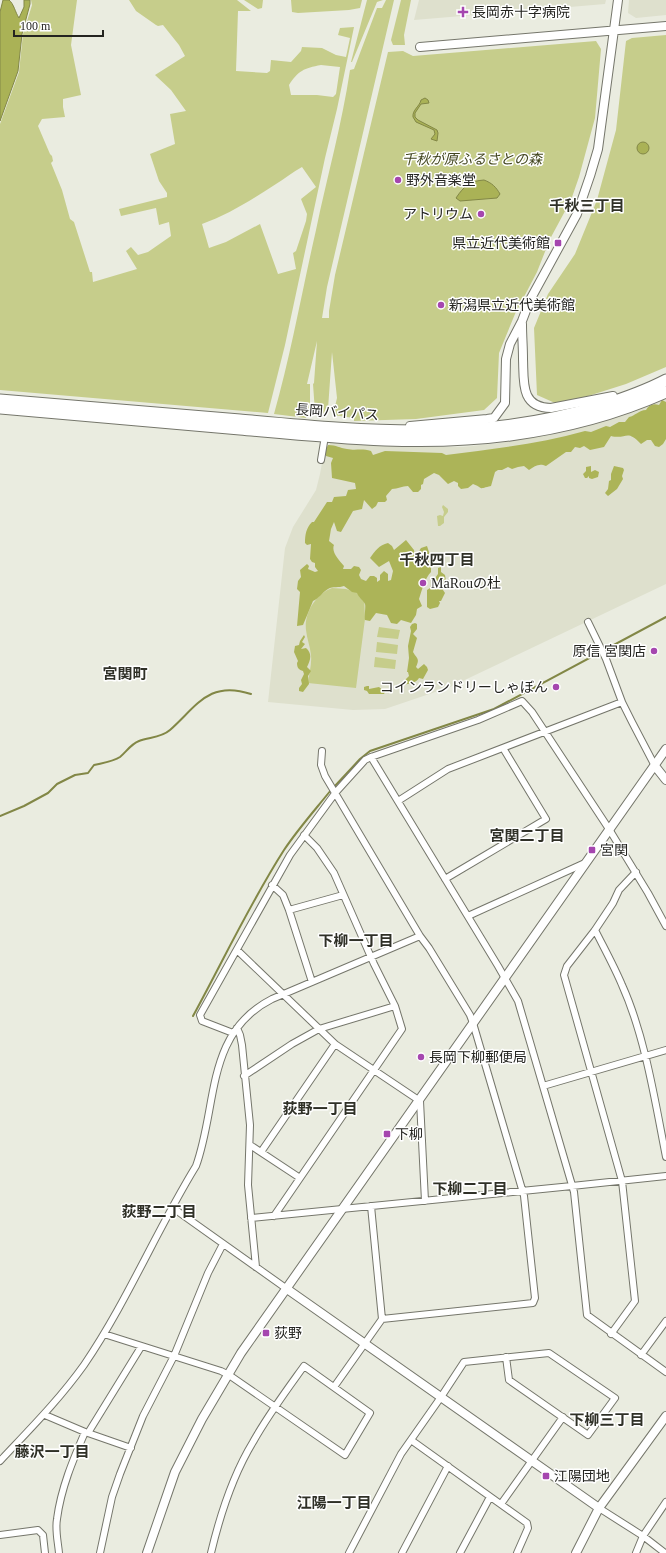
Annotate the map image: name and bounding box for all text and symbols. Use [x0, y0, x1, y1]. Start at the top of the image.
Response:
place label: 長岡赤十字病院 [472, 5, 570, 20]
marker: 長岡赤十字病院 [457, 6, 469, 18]
scale bar [14, 12, 103, 38]
text: 100 m [20, 19, 51, 33]
park label: 千秋が原ふるさとの森 [402, 152, 544, 167]
place label: 野外音楽堂 [406, 172, 476, 188]
marker: 野外音楽堂 [393, 175, 403, 185]
district label: 千秋三丁目 [549, 198, 625, 214]
place label: アトリウム [403, 207, 473, 222]
marker: アトリウム [476, 209, 486, 219]
place label: 県立近代美術館 [452, 235, 550, 251]
marker: 県立近代美術館 [553, 238, 563, 248]
place label: 新潟県立近代美術館 [449, 297, 575, 313]
marker: 新潟県立近代美術館 [436, 300, 446, 310]
street label: 長岡バイパス [295, 402, 379, 423]
district label: 千秋四丁目 [399, 552, 475, 568]
place label: MaRouの杜 [431, 576, 501, 591]
marker: MaRouの杜 [418, 578, 428, 588]
place label: 原信 宮関店 [573, 644, 646, 659]
marker: 原信 宮関店 [649, 646, 659, 656]
district label: 宮関町 [102, 666, 148, 682]
place label: コインランドリーしゃぼん [380, 680, 548, 695]
marker: コインランドリーしゃぼん [551, 682, 561, 692]
district label: 宮関二丁目 [489, 828, 565, 844]
place label: 宮関 [600, 843, 628, 858]
marker: 宮関 [587, 845, 597, 855]
district label: 下柳一丁目 [318, 933, 394, 949]
place label: 長岡下柳郵便局 [429, 1049, 527, 1065]
marker: 長岡下柳郵便局 [416, 1052, 426, 1062]
district label: 荻野一丁目 [282, 1101, 358, 1117]
place label: 下柳 [395, 1126, 423, 1142]
marker: 下柳 [382, 1129, 392, 1139]
district label: 下柳二丁目 [432, 1181, 508, 1197]
district label: 荻野二丁目 [121, 1204, 197, 1220]
place label: 荻野 [274, 1326, 302, 1341]
marker: 荻野 [261, 1328, 271, 1338]
district label: 下柳三丁目 [569, 1412, 645, 1428]
district label: 藤沢一丁目 [14, 1444, 90, 1460]
place label: 江陽団地 [554, 1469, 610, 1484]
marker: 江陽団地 [541, 1471, 551, 1481]
district label: 江陽一丁目 [296, 1495, 372, 1511]

